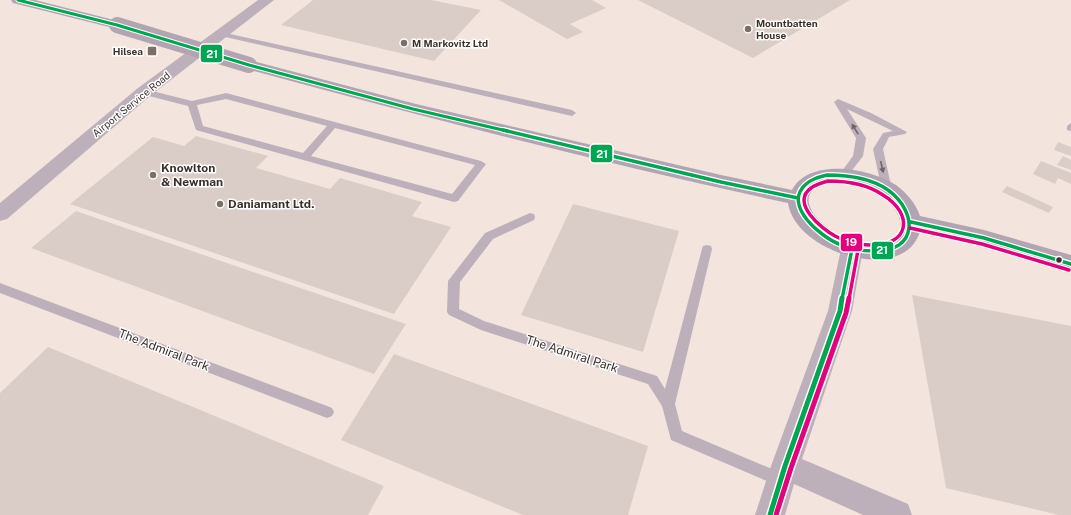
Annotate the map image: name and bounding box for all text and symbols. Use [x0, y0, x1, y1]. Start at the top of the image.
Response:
place label: Mountbatten House [756, 17, 818, 41]
marker: Mountbatten House [743, 24, 753, 34]
place label: M Markovitz Ltd [412, 37, 488, 49]
marker: M Markovitz Ltd [399, 38, 409, 48]
line badge: 21 [200, 44, 223, 63]
place label: Hilsea [113, 45, 143, 57]
marker: Hilsea [146, 45, 158, 57]
text: 21 [206, 48, 218, 60]
street label: Airport Service Road [90, 69, 172, 139]
one-way arrow [851, 124, 859, 134]
line badge: 21 [590, 144, 613, 163]
text: 21 [596, 148, 608, 160]
place label: Knowlton & Newman [161, 161, 223, 189]
one-way arrow [879, 161, 885, 173]
marker: Knowlton & Newman [148, 170, 158, 180]
place label: Daniamant Ltd. [228, 197, 314, 211]
marker: Daniamant Ltd. [215, 199, 225, 209]
line badge: 19 [840, 233, 863, 252]
text: 19 [845, 236, 857, 248]
line badge: 21 [871, 241, 894, 260]
text: 21 [876, 244, 888, 256]
unlabelled marker [1054, 255, 1064, 265]
street label: The Admiral Park [117, 326, 212, 374]
street label: The Admiral Park [524, 333, 620, 376]

